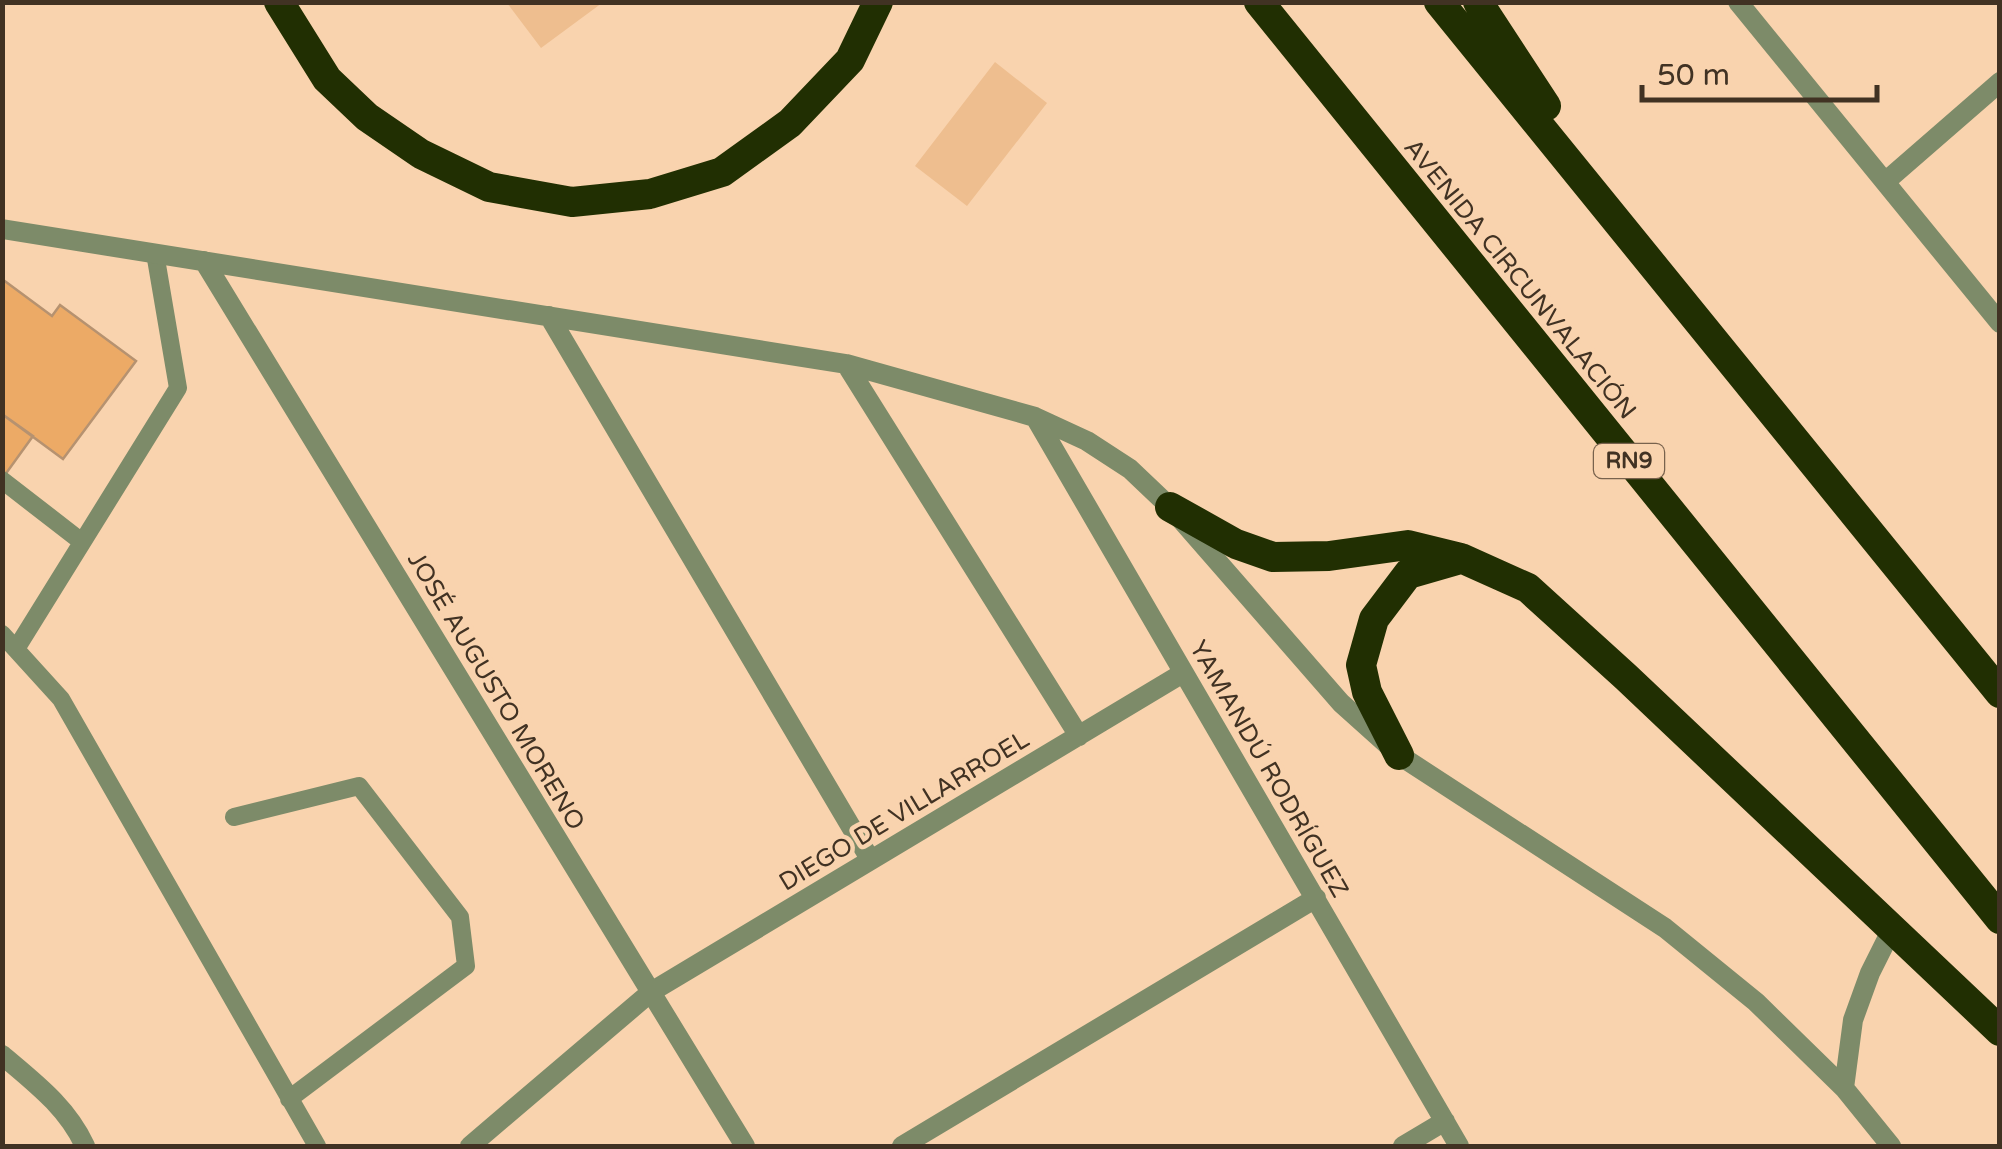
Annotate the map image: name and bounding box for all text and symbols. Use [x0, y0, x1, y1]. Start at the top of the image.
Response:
scale bar [1642, 40, 1877, 102]
text: 50 m [1657, 57, 1730, 94]
street label: AVENIDA CIRCUNVALACIÓN [1397, 133, 1643, 425]
road number: RN9 [1594, 444, 1664, 478]
street label: JOSÉ AUGUSTO MORENO [401, 546, 591, 836]
street label: YAMANDÚ RODRÍGUEZ [1183, 635, 1355, 903]
street label: DIEGO DE VILLARROEL [774, 724, 1035, 898]

